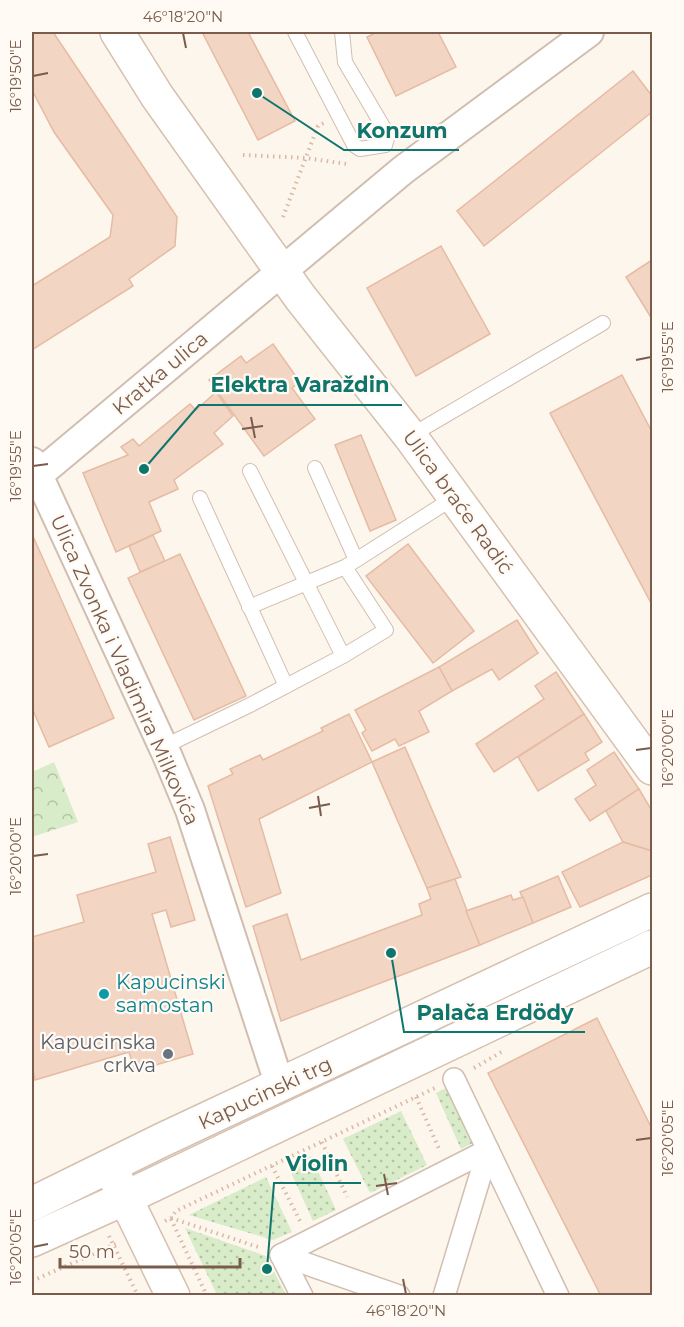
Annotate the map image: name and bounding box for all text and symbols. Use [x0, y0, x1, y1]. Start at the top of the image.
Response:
text: 46°18'20"N [143, 7, 223, 26]
text: 16°19'50"E [6, 39, 25, 113]
callout: Konzum [344, 111, 459, 150]
text: Konzum [356, 118, 448, 143]
text: 16°19'55"E [658, 321, 677, 393]
street label: Kratka ulica [107, 326, 213, 420]
callout: Elektra Varaždin [199, 366, 402, 405]
text: Elektra Varaždin [211, 372, 389, 397]
street label: Ulica braće Radić [398, 425, 518, 579]
text: 16°19'55"E [6, 430, 25, 502]
street label: Ulica Zvonka i Vladimira Milkovića [45, 511, 205, 829]
text: 16°20'00"E [658, 709, 677, 787]
text: 16°20'00"E [6, 817, 25, 895]
place label: Kapucinski samostan [116, 970, 226, 1017]
marker: Kapucinski samostan [97, 987, 111, 1001]
callout: Palača Erdödy [404, 993, 585, 1032]
text: Palača Erdödy [416, 1000, 574, 1025]
place label: Kapucinska crkva [40, 1030, 156, 1077]
marker: Kapucinska crkva [161, 1047, 175, 1061]
street label: Kapucinski trg [194, 1052, 336, 1134]
text: 16°20'05"E [658, 1100, 677, 1176]
callout: Violin [274, 1144, 361, 1183]
text: Violin [285, 1151, 348, 1176]
text: 16°20'05"E [6, 1209, 25, 1285]
scale bar [60, 1231, 240, 1269]
text: 50 m [69, 1241, 115, 1263]
text: 46°18'20"N [366, 1301, 446, 1320]

